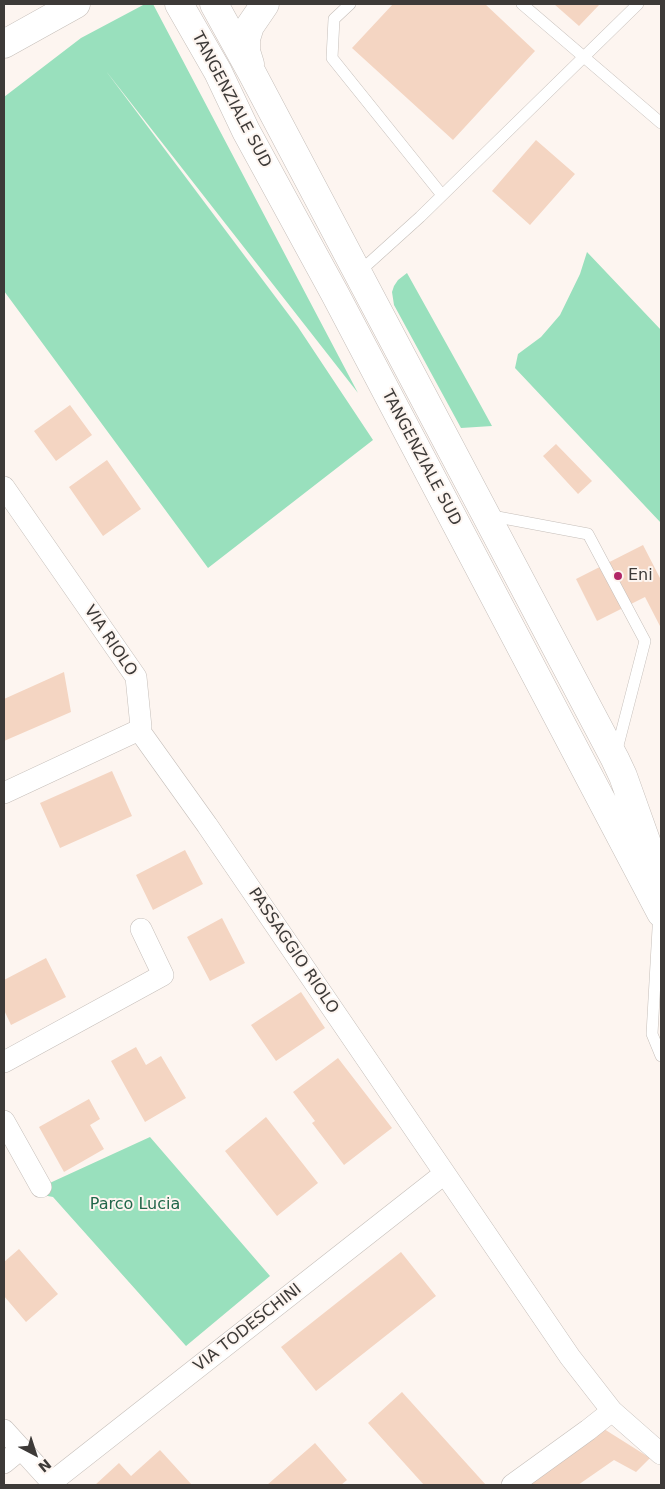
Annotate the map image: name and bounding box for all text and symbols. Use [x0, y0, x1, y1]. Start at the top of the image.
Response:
street label: TANGENZIALE SUD [187, 29, 275, 171]
street label: TANGENZIALE SUD [377, 387, 465, 529]
place label: Eni [628, 566, 653, 586]
marker: Eni [612, 570, 624, 582]
street label: VIA RIOLO [79, 602, 141, 680]
street label: PASSAGGIO RIOLO [244, 885, 342, 1017]
park label: Parco Lucia [90, 1195, 180, 1215]
street label: VIA TODESCHINI [190, 1280, 306, 1376]
north arrow [10, 1429, 60, 1479]
text: N [35, 1456, 54, 1475]

